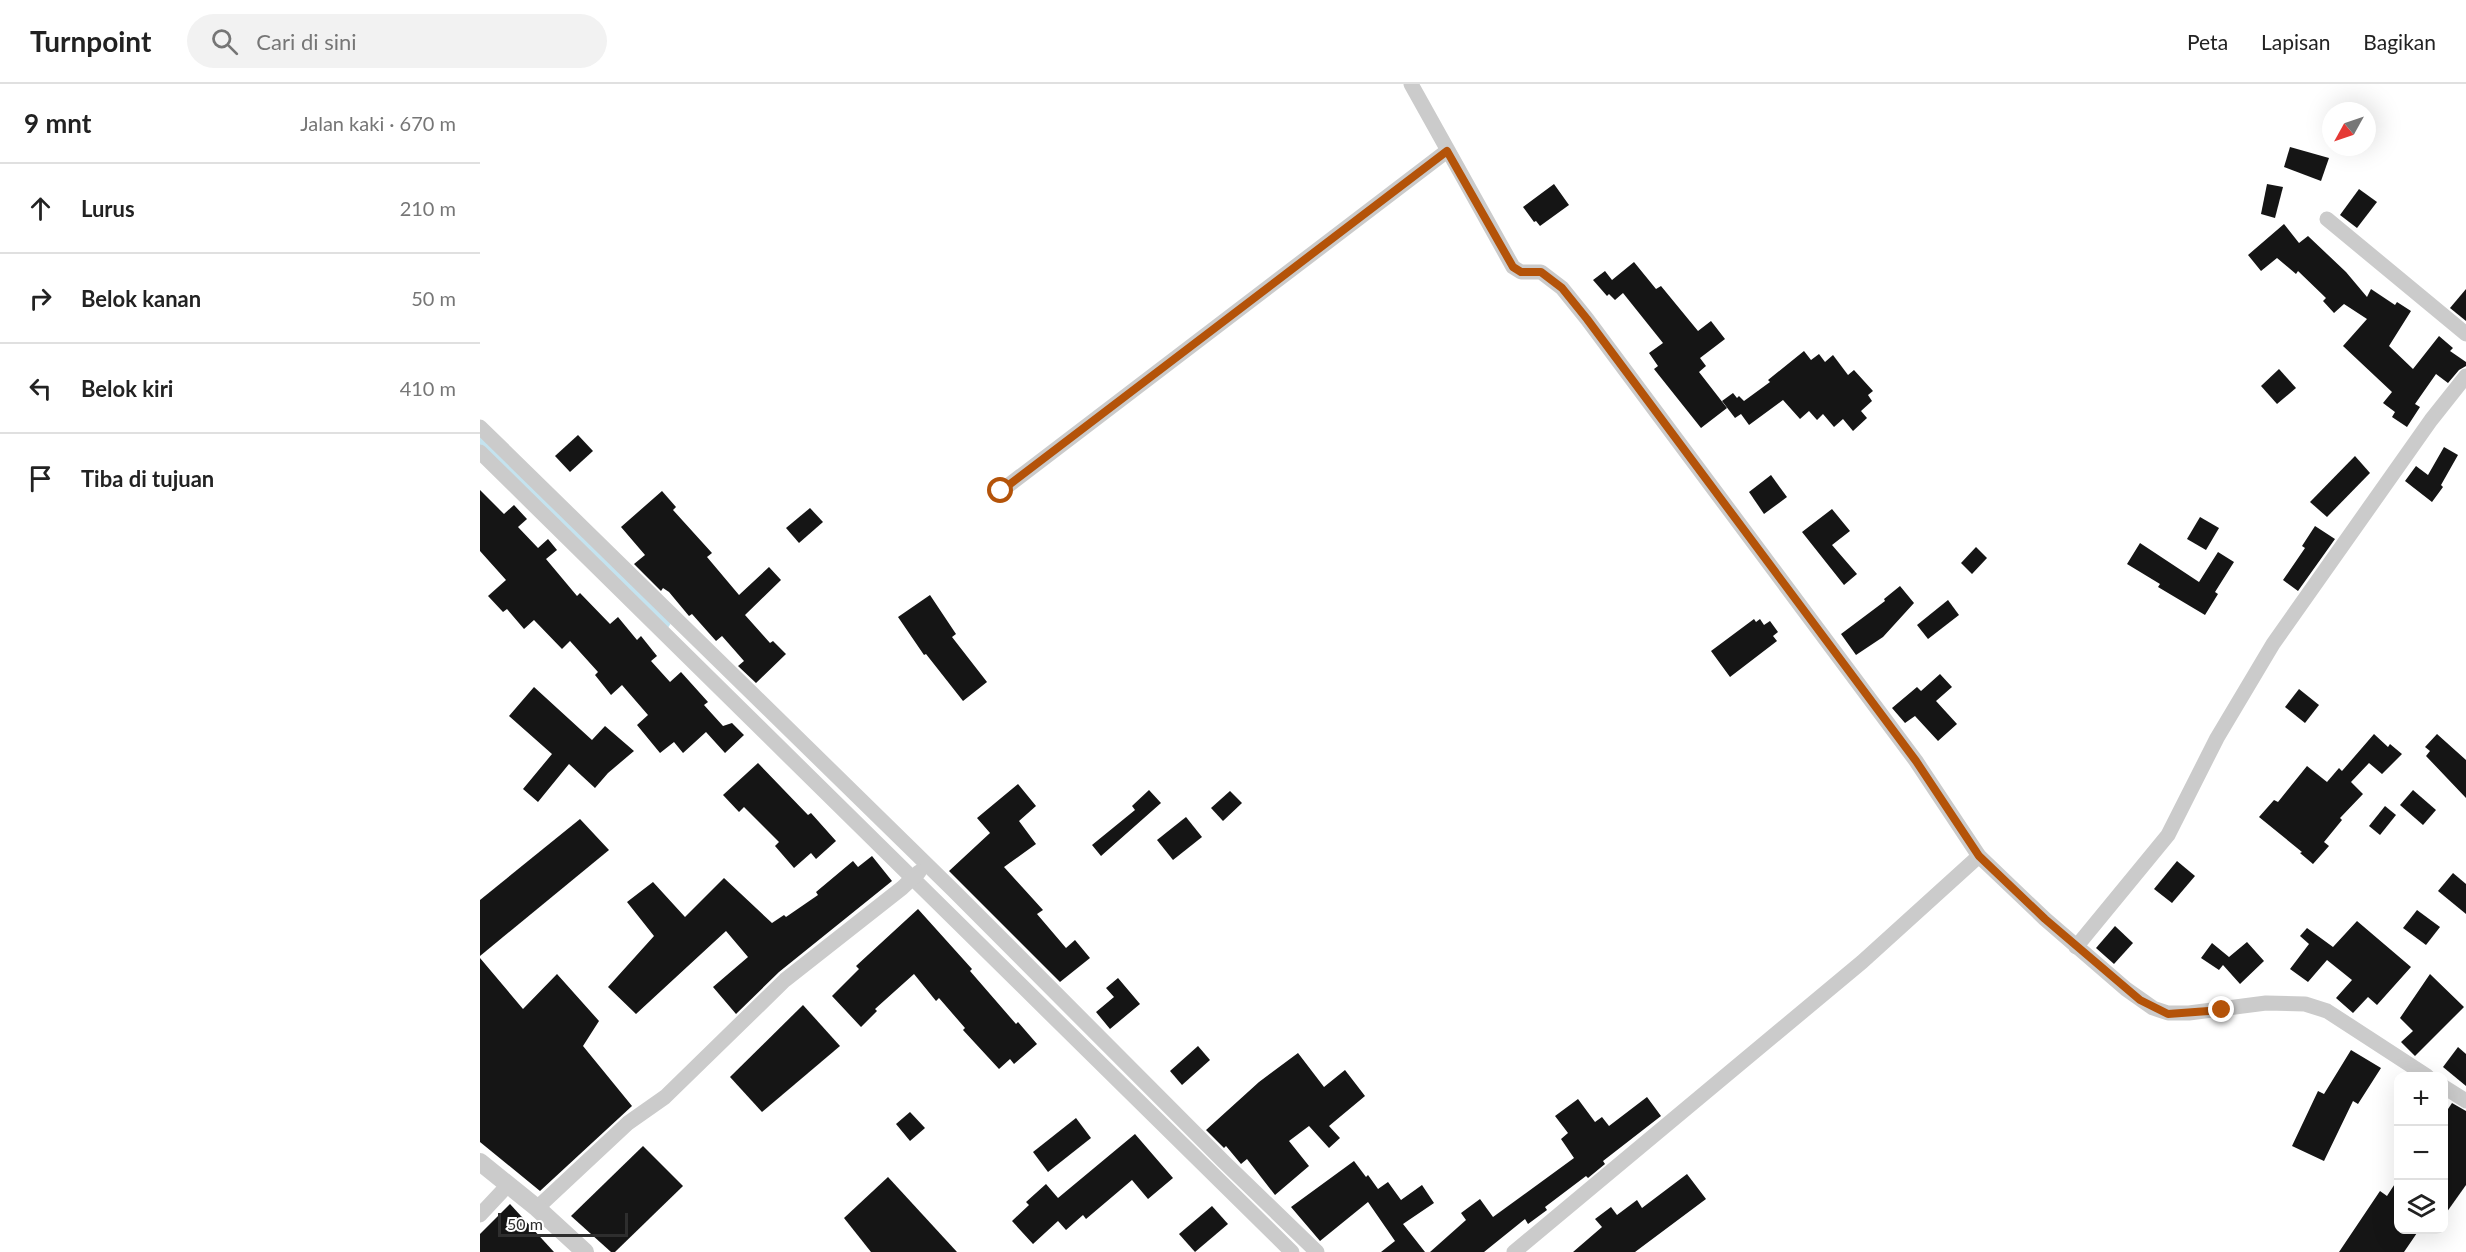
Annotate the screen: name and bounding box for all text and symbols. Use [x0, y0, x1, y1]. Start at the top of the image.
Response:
search box [187, 14, 607, 68]
text: Turnpoint [30, 24, 151, 58]
icon: search [208, 25, 241, 58]
text: Cari di sini [256, 28, 357, 55]
text: Peta [2187, 29, 2228, 54]
text: Lapisan [2261, 29, 2330, 54]
text: Bagikan [2363, 29, 2436, 54]
north arrow [2322, 102, 2376, 156]
text: 9 mnt [24, 107, 91, 139]
text: Jalan kaki · 670 m [300, 111, 456, 135]
icon: ahead [24, 192, 57, 225]
text: Lurus [81, 195, 135, 222]
text: 210 m [400, 196, 456, 220]
icon: right [24, 282, 57, 315]
text: Belok kanan [81, 285, 201, 312]
text: 50 m [411, 286, 456, 310]
icon: left [24, 372, 57, 405]
text: Belok kiri [81, 375, 173, 402]
text: 410 m [400, 376, 456, 400]
icon: arrive [24, 462, 57, 495]
text: Tiba di tujuan [81, 465, 214, 492]
route start [987, 477, 1013, 503]
route end [2208, 996, 2234, 1022]
map controls [2394, 1072, 2448, 1234]
button: + [2394, 1072, 2448, 1126]
button: − [2394, 1126, 2448, 1180]
button: layers [2394, 1180, 2448, 1234]
scale bar [498, 1210, 628, 1238]
text: 50 m [507, 1214, 543, 1233]

